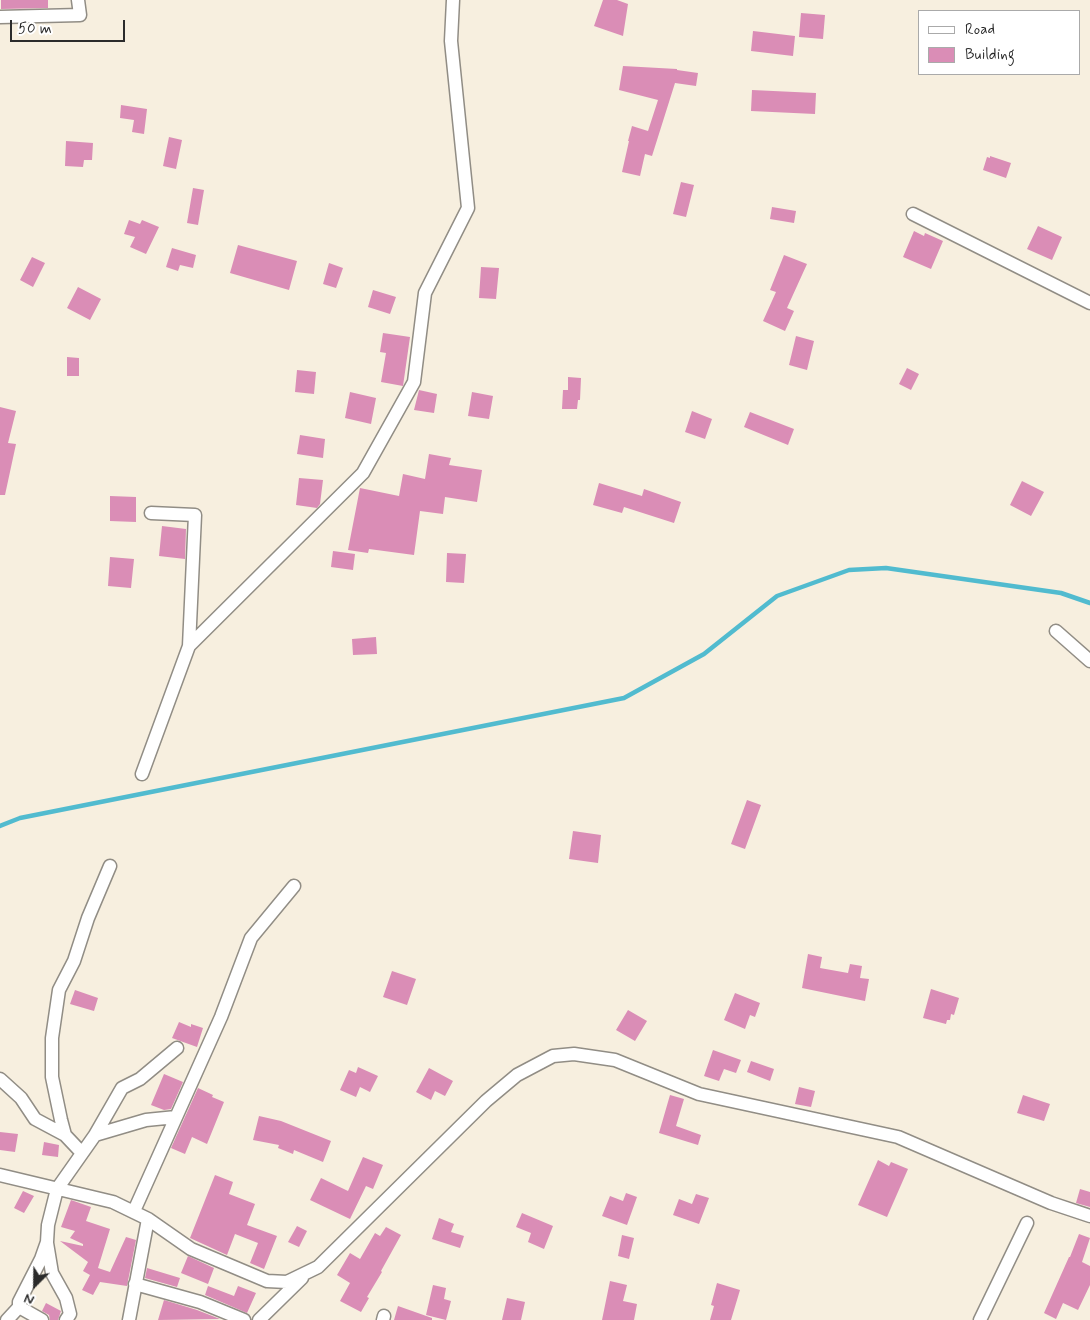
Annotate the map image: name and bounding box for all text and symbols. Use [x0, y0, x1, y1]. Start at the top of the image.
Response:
scale bar [12, 10, 128, 42]
legend [918, 10, 1080, 75]
text: 50 m [18, 19, 52, 39]
text: Road [965, 20, 995, 40]
text: Building [965, 45, 1015, 65]
north arrow [10, 1260, 60, 1310]
text: N [21, 1289, 37, 1309]

